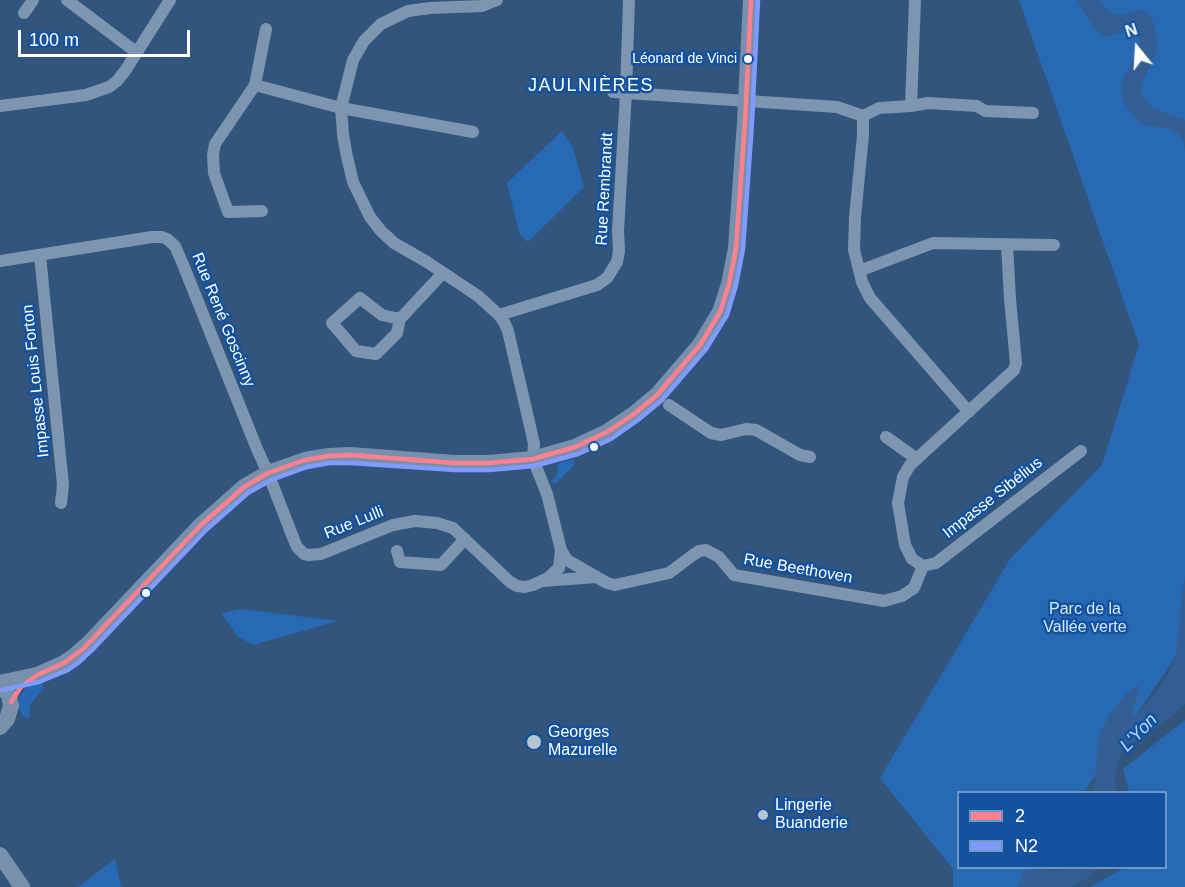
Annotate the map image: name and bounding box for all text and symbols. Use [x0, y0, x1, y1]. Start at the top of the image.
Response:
scale bar [21, 18, 194, 56]
north arrow [1107, 18, 1167, 78]
text: N [1123, 21, 1139, 40]
text: 100 m [29, 30, 79, 50]
place label: Léonard de Vinci [632, 51, 737, 67]
marker: Léonard de Vinci [742, 53, 754, 65]
district label: JAULNIÈRES [528, 75, 654, 97]
street label: Rue Rembrandt [592, 132, 618, 246]
street label: Rue René Goscinny [187, 250, 259, 390]
street label: Impasse Louis Forton [18, 303, 54, 459]
unlabelled marker [588, 441, 600, 453]
street label: Impasse Sibélius [939, 453, 1047, 543]
street label: Rue Lulli [322, 502, 386, 544]
street label: Rue Beethoven [742, 550, 854, 588]
unlabelled marker [140, 587, 152, 599]
park label: Parc de la Vallée verte [1043, 600, 1127, 638]
water label: L'Yon [1116, 709, 1162, 757]
place label: Georges Mazurelle [548, 723, 617, 761]
marker: Georges Mazurelle [525, 733, 543, 751]
legend [957, 791, 1167, 869]
place label: Lingerie Buanderie [775, 796, 848, 834]
text: 2 [1015, 806, 1025, 826]
marker: Lingerie Buanderie [756, 808, 770, 822]
text: N2 [1015, 836, 1038, 856]

